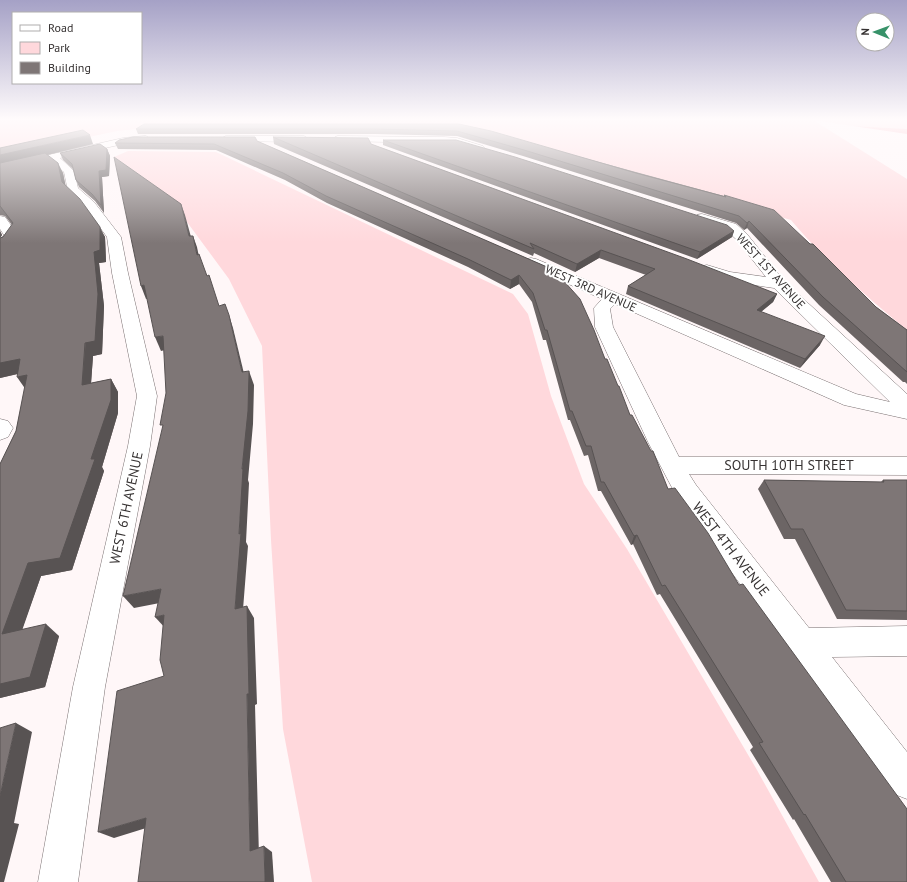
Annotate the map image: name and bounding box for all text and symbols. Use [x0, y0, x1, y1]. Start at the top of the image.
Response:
legend [12, 12, 142, 84]
north arrow [855, 12, 895, 52]
text: Road [48, 20, 73, 35]
text: N [858, 28, 872, 36]
text: Park [48, 40, 70, 55]
text: Building [48, 60, 91, 75]
street label: WEST 1ST AVENUE [733, 230, 809, 312]
street label: WEST 3RD AVENUE [543, 261, 639, 315]
street label: WEST 6TH AVENUE [105, 450, 147, 566]
street label: SOUTH 10TH STREET [724, 456, 854, 474]
street label: WEST 4TH AVENUE [689, 498, 773, 600]

